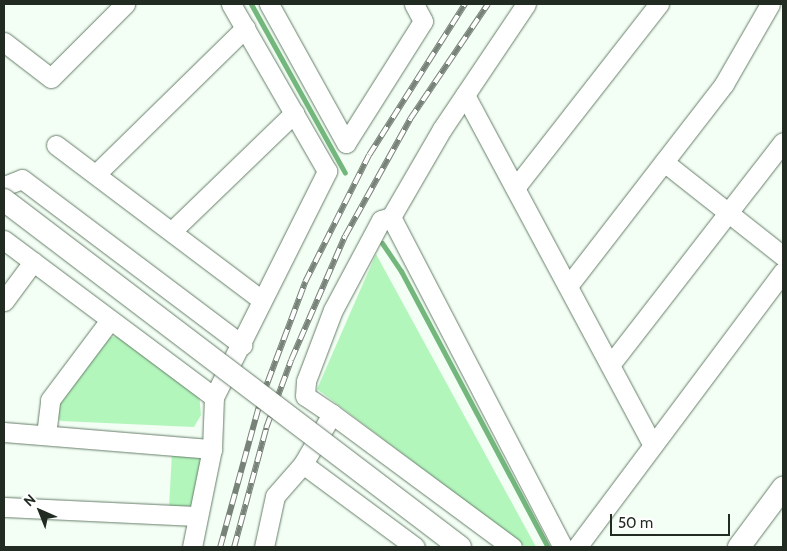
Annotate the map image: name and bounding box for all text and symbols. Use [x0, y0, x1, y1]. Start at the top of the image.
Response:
north arrow [15, 486, 65, 536]
text: N [20, 490, 39, 510]
scale bar [612, 504, 732, 536]
text: 50 m [618, 514, 653, 532]

